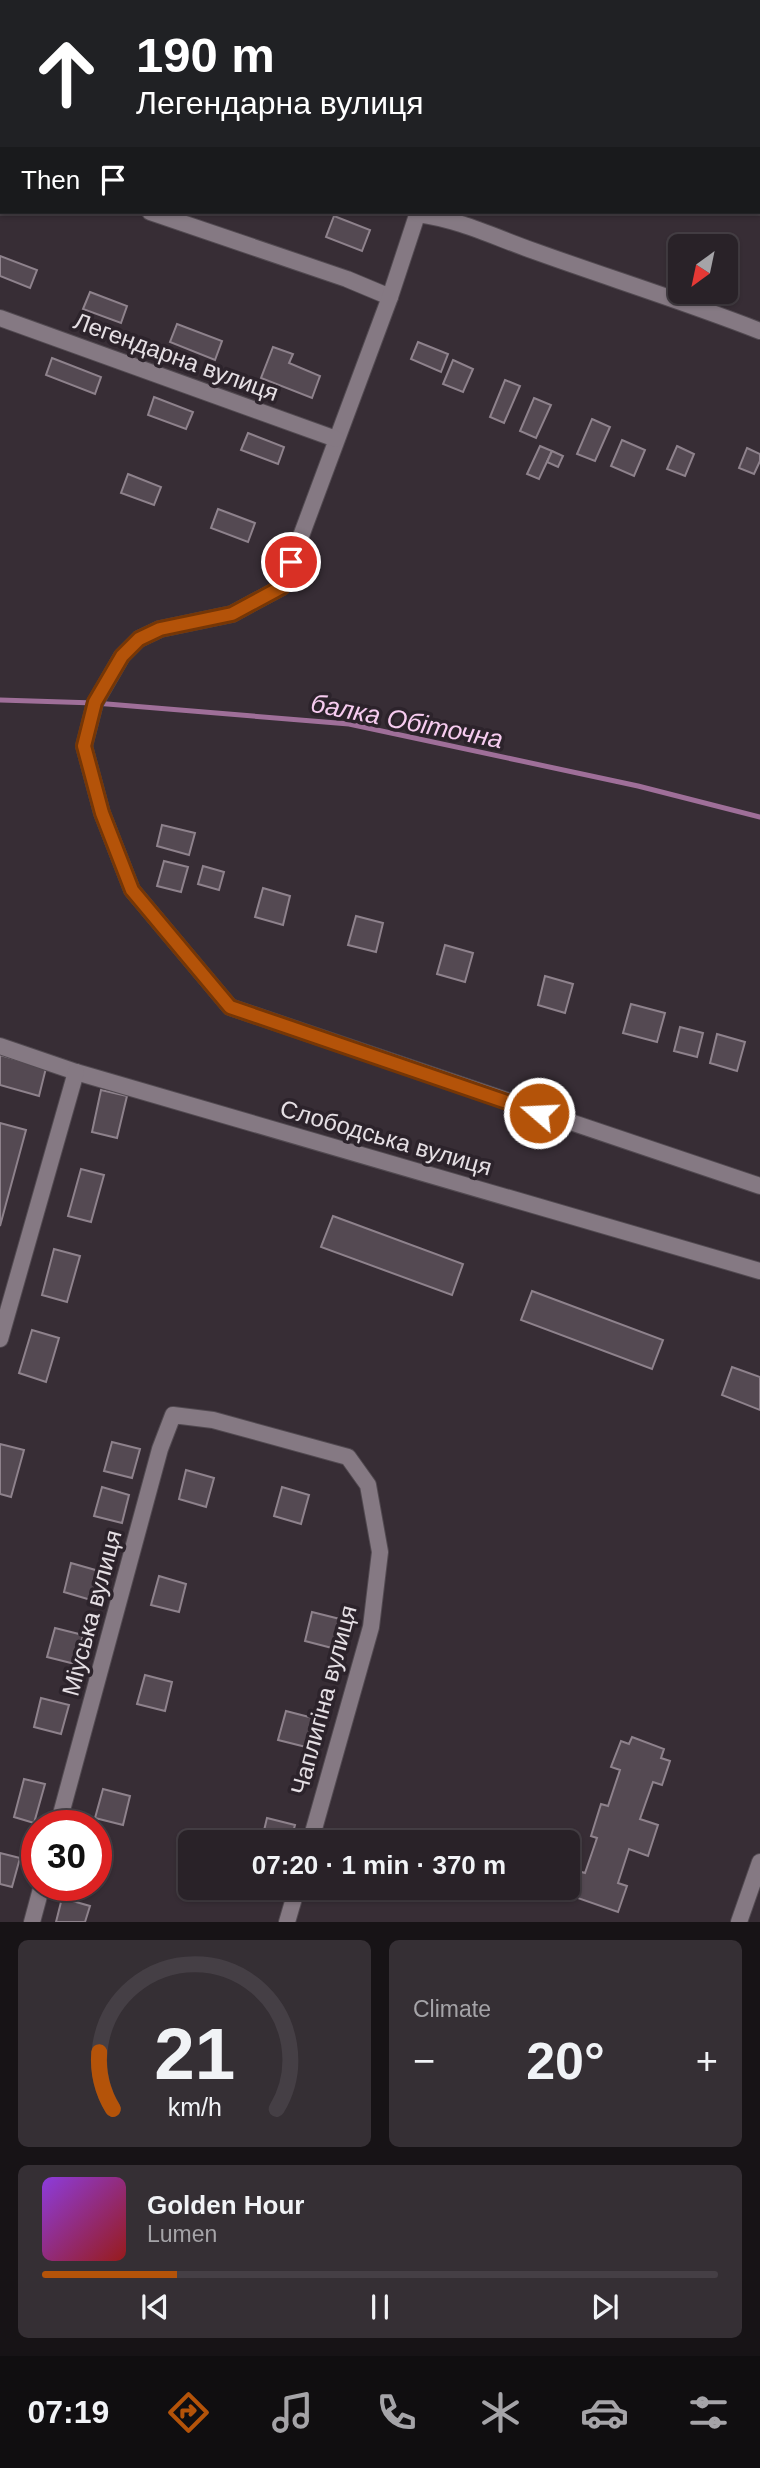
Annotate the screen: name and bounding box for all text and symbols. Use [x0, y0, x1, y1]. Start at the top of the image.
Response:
icon: ahead [21, 28, 112, 119]
text: 190 m [136, 28, 275, 82]
text: Легендарна вулиця [136, 85, 424, 121]
icon: arrive [94, 161, 132, 199]
text: Then [21, 165, 80, 195]
north arrow [668, 234, 738, 304]
map controls [668, 234, 738, 304]
street label: Легендарна вулиця [70, 307, 282, 406]
pin [261, 532, 321, 592]
icon: arrive [272, 543, 310, 581]
water label: балка Обіточна [308, 688, 506, 754]
position arrow [502, 1076, 576, 1150]
street label: Слободська вулиця [277, 1094, 495, 1181]
street label: Міуська вулиця [56, 1527, 127, 1699]
street label: Чаплигіна вулиця [285, 1602, 362, 1798]
speed limit sign: 30 [21, 1810, 112, 1901]
text: 07:20 · 1 min · 370 m [252, 1850, 506, 1880]
text: Climate [413, 1996, 491, 2022]
text: 21 [154, 2014, 235, 2095]
text: 20° [526, 2032, 605, 2090]
text: − [413, 2040, 435, 2082]
text: + [696, 2040, 718, 2082]
text: km/h [167, 2093, 222, 2121]
text: Golden Hour [147, 2190, 304, 2220]
text: Lumen [147, 2221, 217, 2247]
icon: previous [136, 2288, 174, 2326]
icon: pause [361, 2288, 399, 2326]
icon: next [586, 2288, 624, 2326]
icon: directions [164, 2388, 213, 2437]
icon: music [268, 2388, 317, 2437]
icon: phone [372, 2388, 421, 2437]
icon: climate [476, 2388, 525, 2437]
icon: car [580, 2388, 629, 2437]
icon: filters [684, 2388, 733, 2437]
text: 07:19 [27, 2394, 109, 2430]

